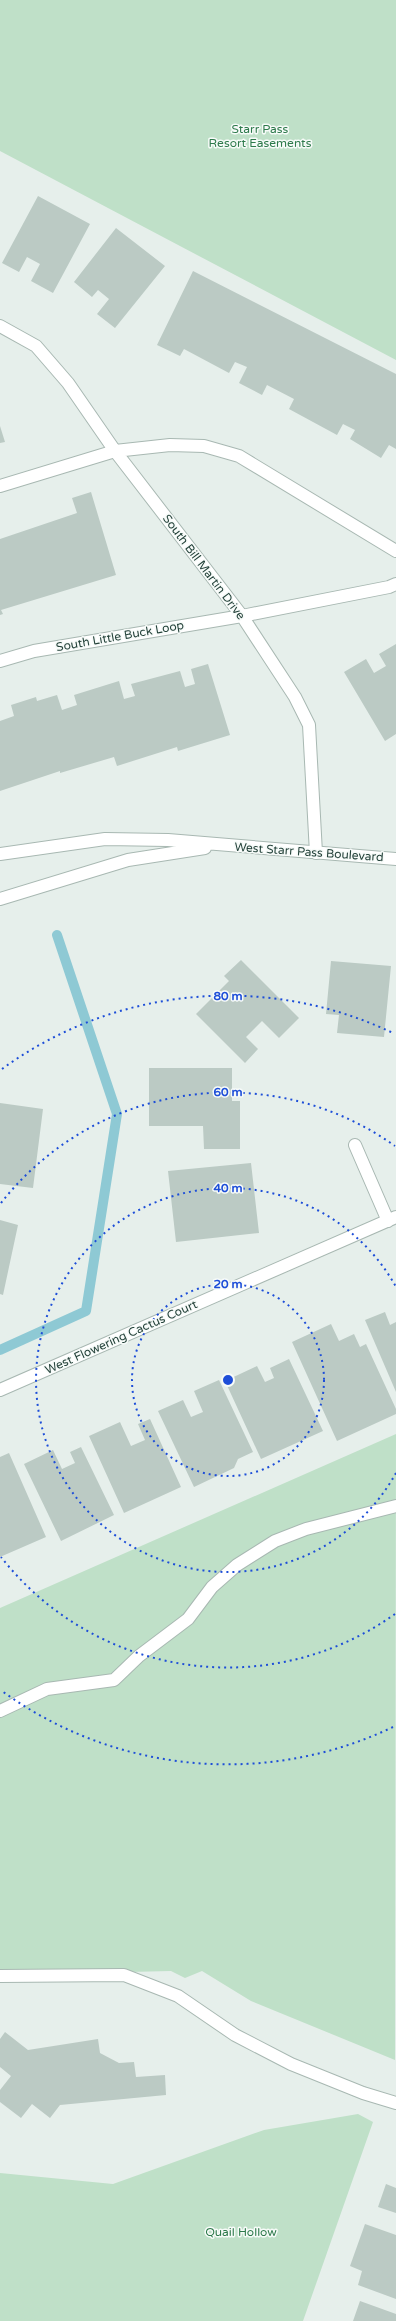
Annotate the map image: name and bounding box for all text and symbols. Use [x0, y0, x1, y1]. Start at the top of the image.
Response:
park label: Starr Pass Resort Easements [209, 122, 312, 150]
street label: South Bill Martin Drive [160, 512, 248, 622]
street label: South Little Buck Loop [55, 618, 185, 654]
street label: West Starr Pass Boulevard [234, 840, 384, 864]
text: 80 m [213, 989, 243, 1003]
text: 60 m [213, 1085, 243, 1099]
text: 40 m [213, 1181, 243, 1195]
text: 20 m [213, 1277, 243, 1291]
street label: West Flowering Cactus Court [43, 1297, 200, 1377]
centre of rings [221, 1373, 235, 1387]
park label: Quail Hollow [205, 2225, 277, 2239]

